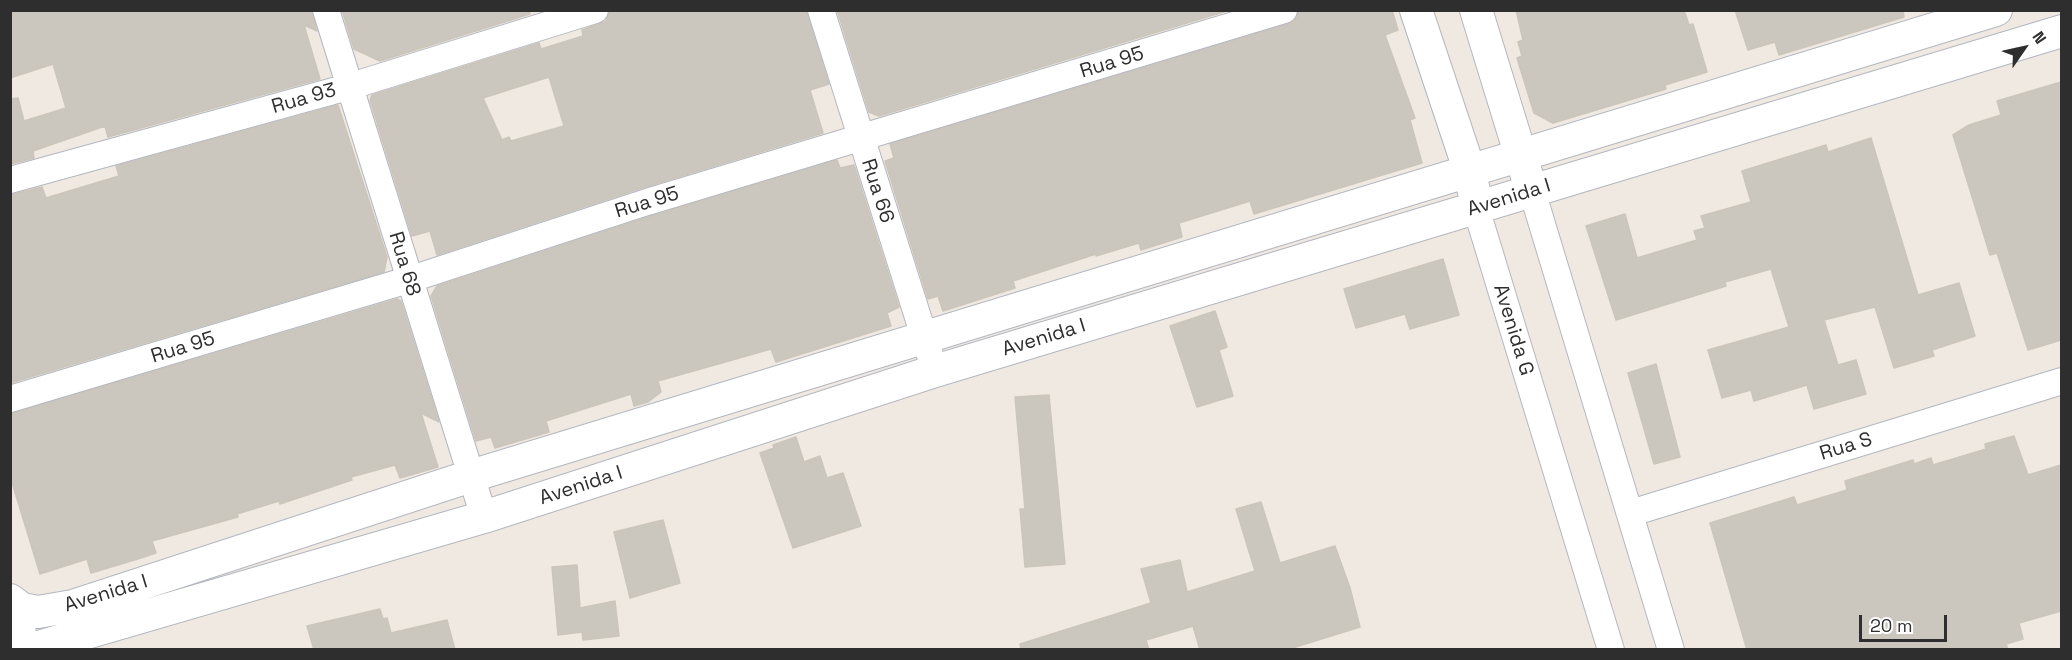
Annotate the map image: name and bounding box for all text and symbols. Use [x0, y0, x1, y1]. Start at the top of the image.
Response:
north arrow [1994, 18, 2054, 78]
text: N [2028, 27, 2051, 48]
street label: Rua 95 [1077, 42, 1147, 84]
street label: Rua 93 [269, 78, 339, 120]
street label: Rua 66 [855, 156, 899, 226]
street label: Avenida I [1464, 174, 1554, 222]
street label: Rua 95 [612, 182, 682, 224]
street label: Rua 68 [383, 229, 425, 299]
street label: Avenida G [1488, 281, 1538, 379]
street label: Avenida I [999, 314, 1089, 362]
street label: Rua 95 [148, 327, 218, 369]
street label: Rua S [1817, 428, 1875, 466]
street label: Avenida I [536, 461, 626, 511]
street label: Avenida I [61, 570, 151, 618]
scale bar [1862, 603, 1950, 641]
text: 20 m [1870, 614, 1913, 637]

